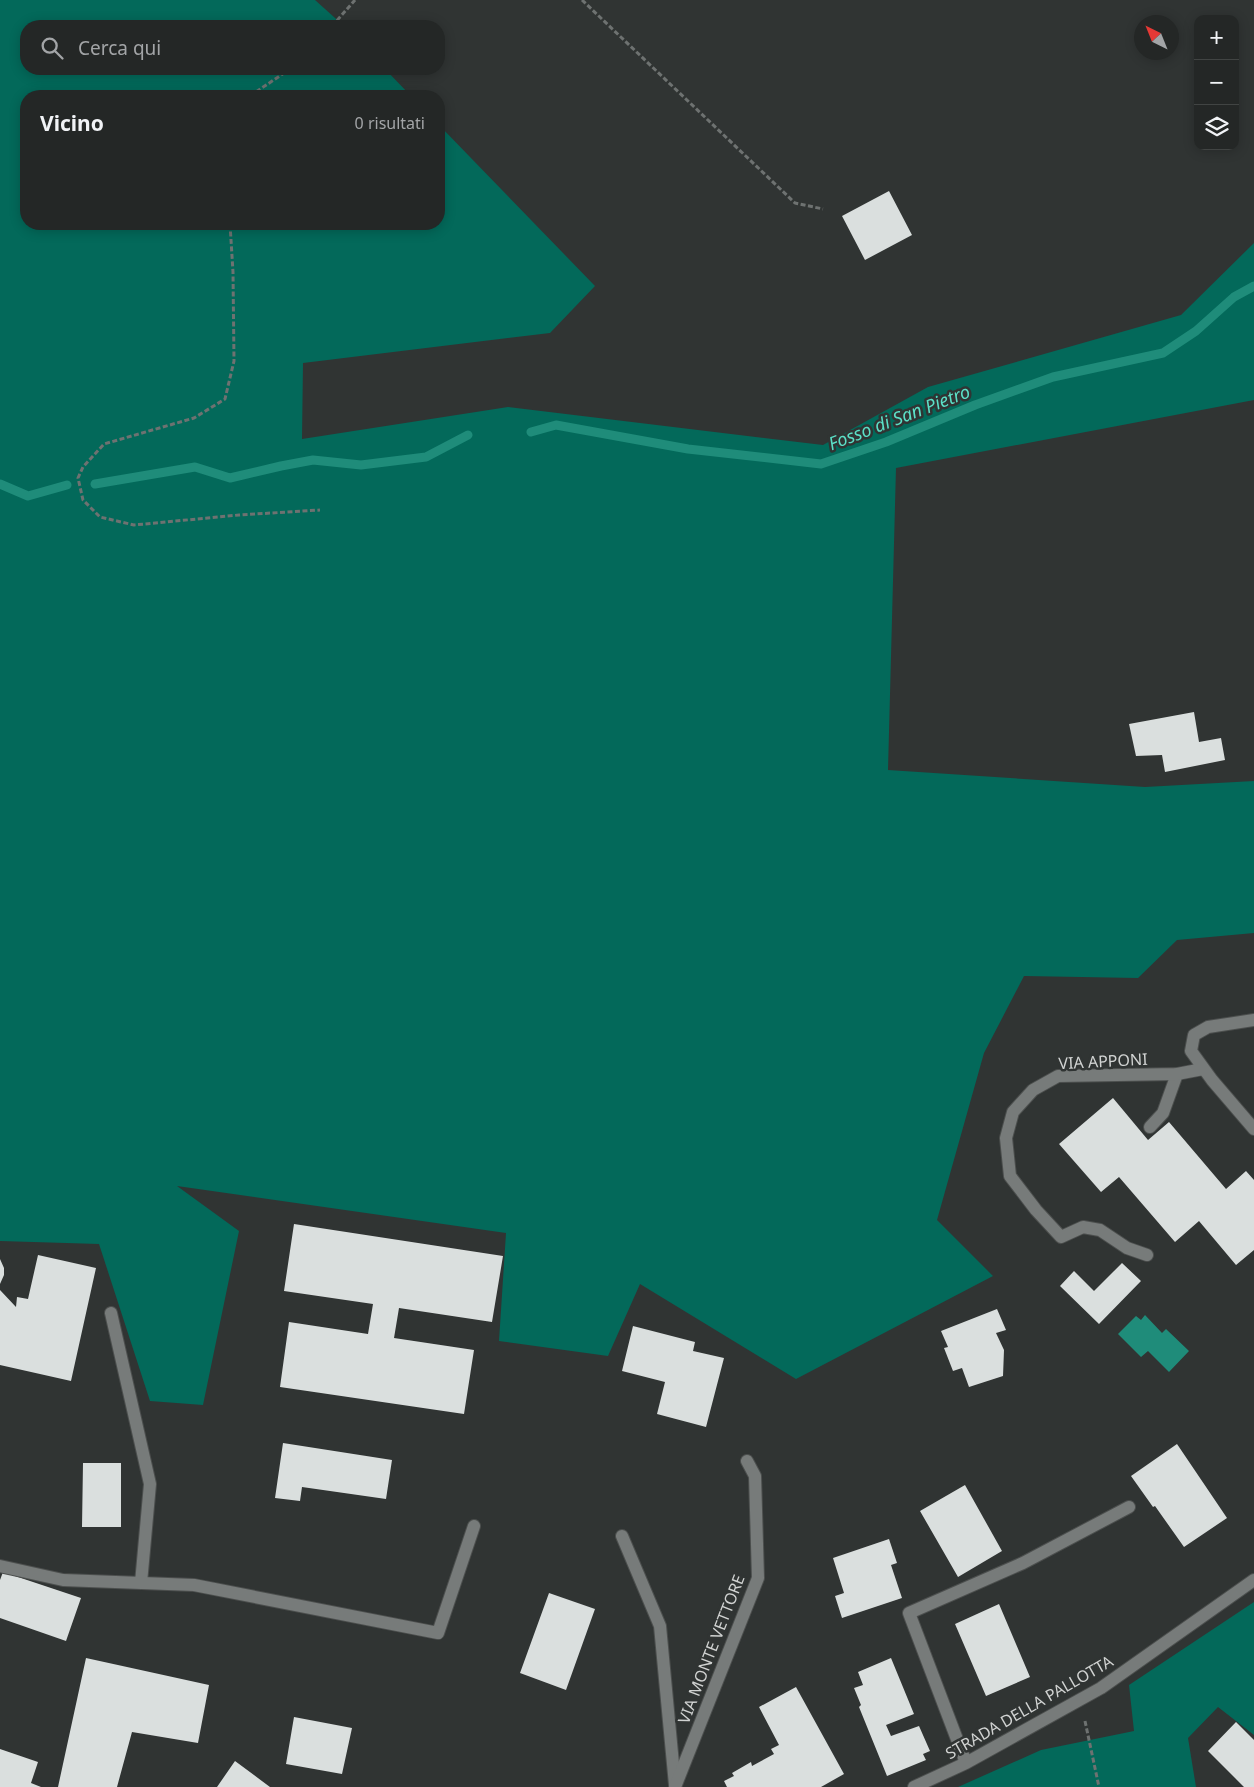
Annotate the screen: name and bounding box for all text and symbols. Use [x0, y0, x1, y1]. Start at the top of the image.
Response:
north arrow [1134, 15, 1179, 60]
map controls [1194, 15, 1239, 150]
button: + [1194, 15, 1239, 60]
search box [20, 20, 445, 75]
icon: search [38, 34, 66, 62]
text: Cerca qui [78, 35, 161, 61]
button: − [1194, 60, 1239, 105]
button: layers [1194, 105, 1239, 150]
text: Vicino [40, 109, 104, 137]
text: 0 risultati [355, 112, 425, 134]
water label: Fosso di San Pietro [825, 379, 973, 455]
street label: VIA APPONI [1058, 1048, 1148, 1074]
street label: VIA MONTE VETTORE [672, 1571, 750, 1727]
street label: STRADA DELLA PALLOTTA [941, 1650, 1117, 1764]

